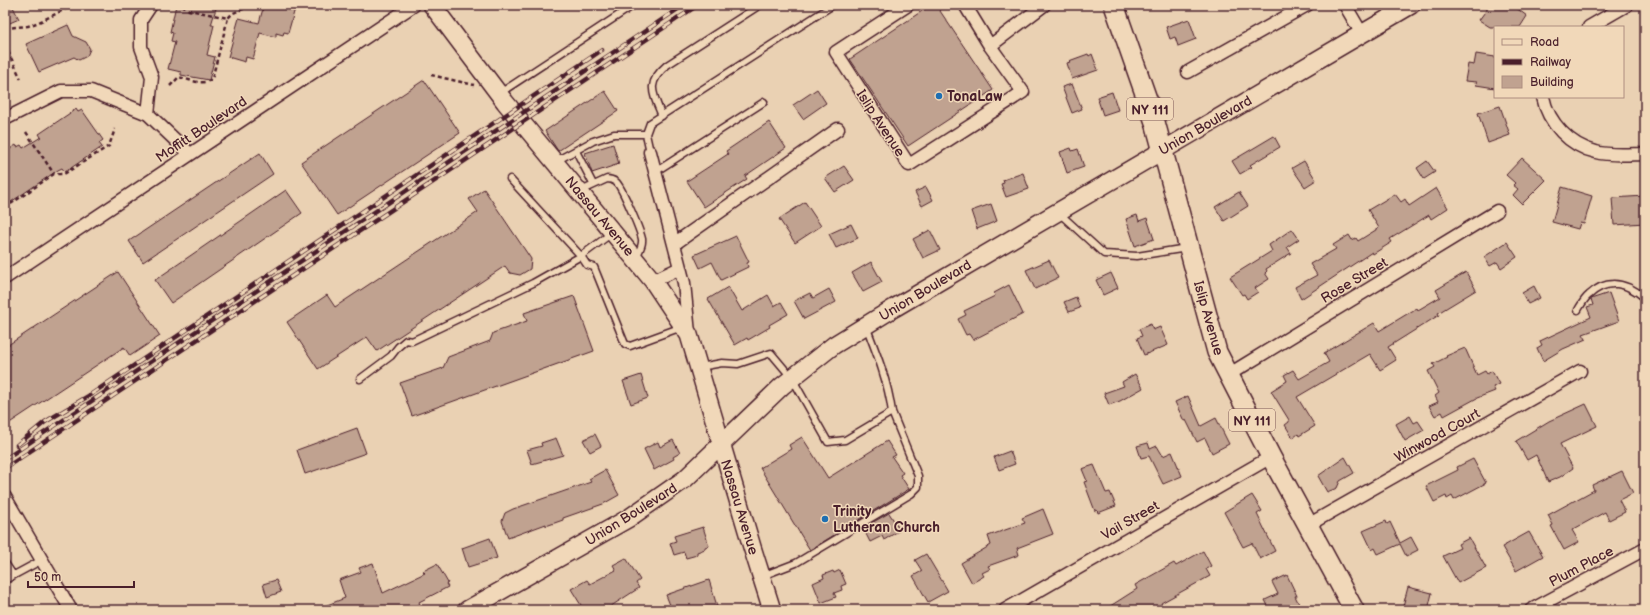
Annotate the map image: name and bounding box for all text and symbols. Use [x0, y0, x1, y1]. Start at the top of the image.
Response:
legend [1494, 26, 1624, 98]
text: Road [1530, 35, 1559, 50]
text: Railway [1530, 55, 1572, 70]
text: Building [1530, 75, 1574, 90]
street label: Islip Avenue [853, 87, 909, 160]
place label: TonaLaw [947, 88, 1003, 105]
marker: TonaLaw [934, 91, 944, 101]
street label: Union Boulevard [1156, 92, 1255, 159]
street label: Moffitt Boulevard [153, 93, 250, 166]
road number: NY 111 [1127, 98, 1173, 120]
street label: Nassau Avenue [561, 173, 638, 260]
street label: Rose Street [1318, 253, 1391, 307]
street label: Union Boulevard [876, 256, 975, 325]
street label: Islip Avenue [1190, 279, 1227, 357]
street label: Winwood Court [1391, 405, 1484, 466]
road number: NY 111 [1229, 409, 1275, 431]
street label: Nassau Avenue [717, 457, 762, 557]
street label: Union Boulevard [582, 479, 680, 549]
street label: Vail Street [1098, 497, 1163, 544]
place label: Trinity Lutheran Church [833, 503, 940, 536]
marker: Trinity Lutheran Church [820, 514, 830, 524]
street label: Plum Place [1546, 542, 1616, 591]
scale bar [28, 563, 134, 589]
text: 50 m [34, 570, 61, 585]

